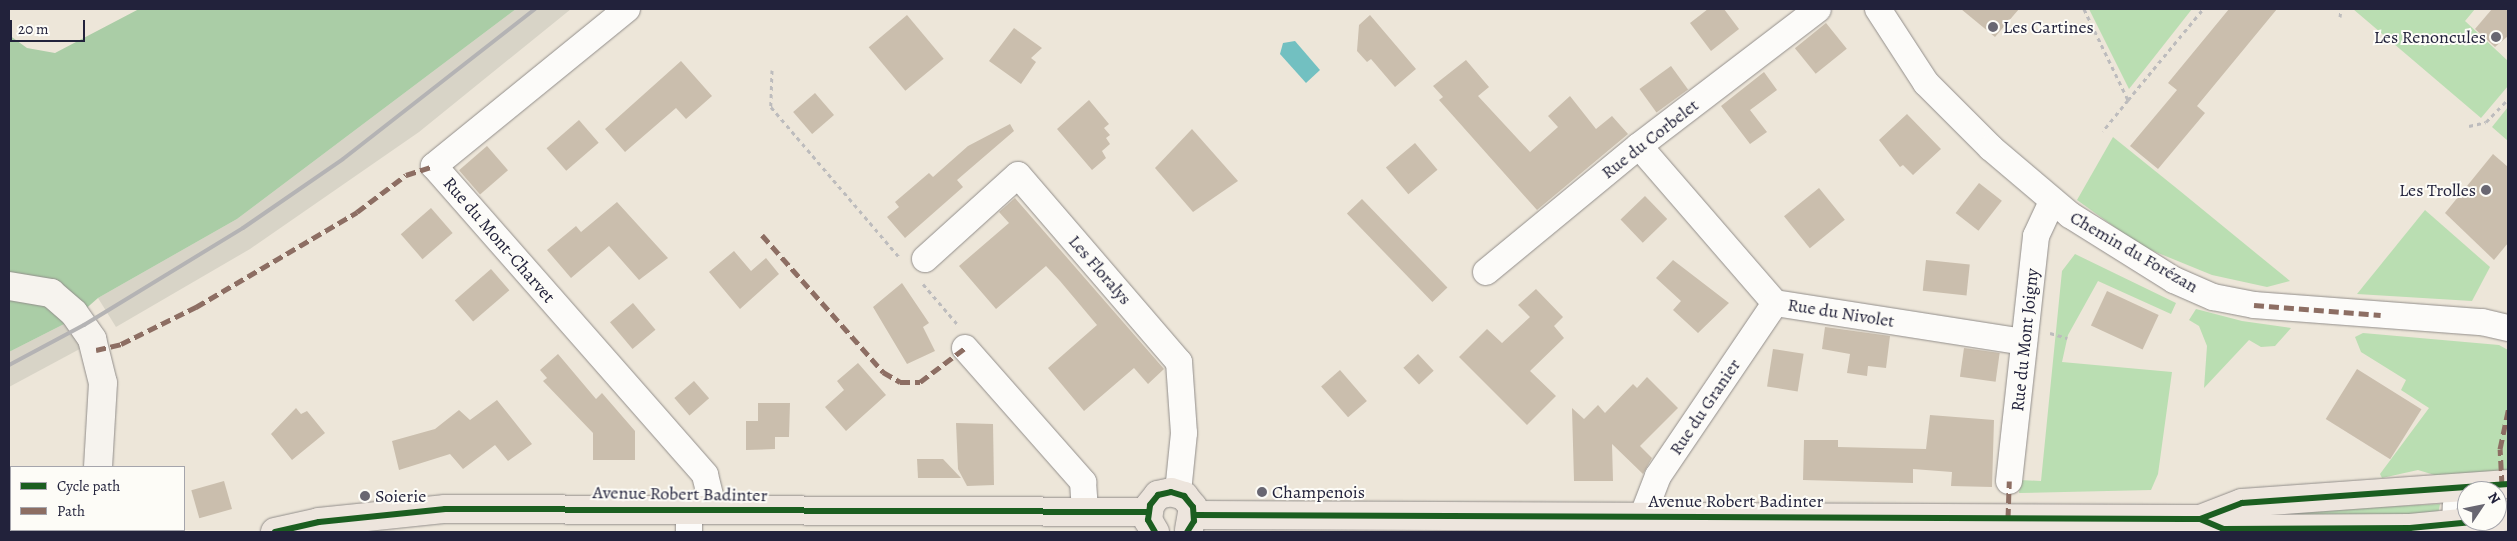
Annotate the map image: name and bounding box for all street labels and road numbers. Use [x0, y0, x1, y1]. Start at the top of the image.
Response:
street label: Rue du Corbelet [1597, 94, 1703, 184]
street label: Rue du Mont-Charvet [439, 173, 559, 307]
street label: Chemin du Forézan [2066, 207, 2202, 297]
street label: Les Floralys [1064, 231, 1136, 309]
street label: Rue du Mont Joigny [2007, 267, 2043, 413]
street label: Rue du Nivolet [1786, 294, 1896, 332]
street label: Rue du Granier [1665, 355, 1745, 459]
street label: Avenue Robert Badinter [592, 482, 768, 506]
street label: Avenue Robert Badinter [1649, 490, 1823, 512]

